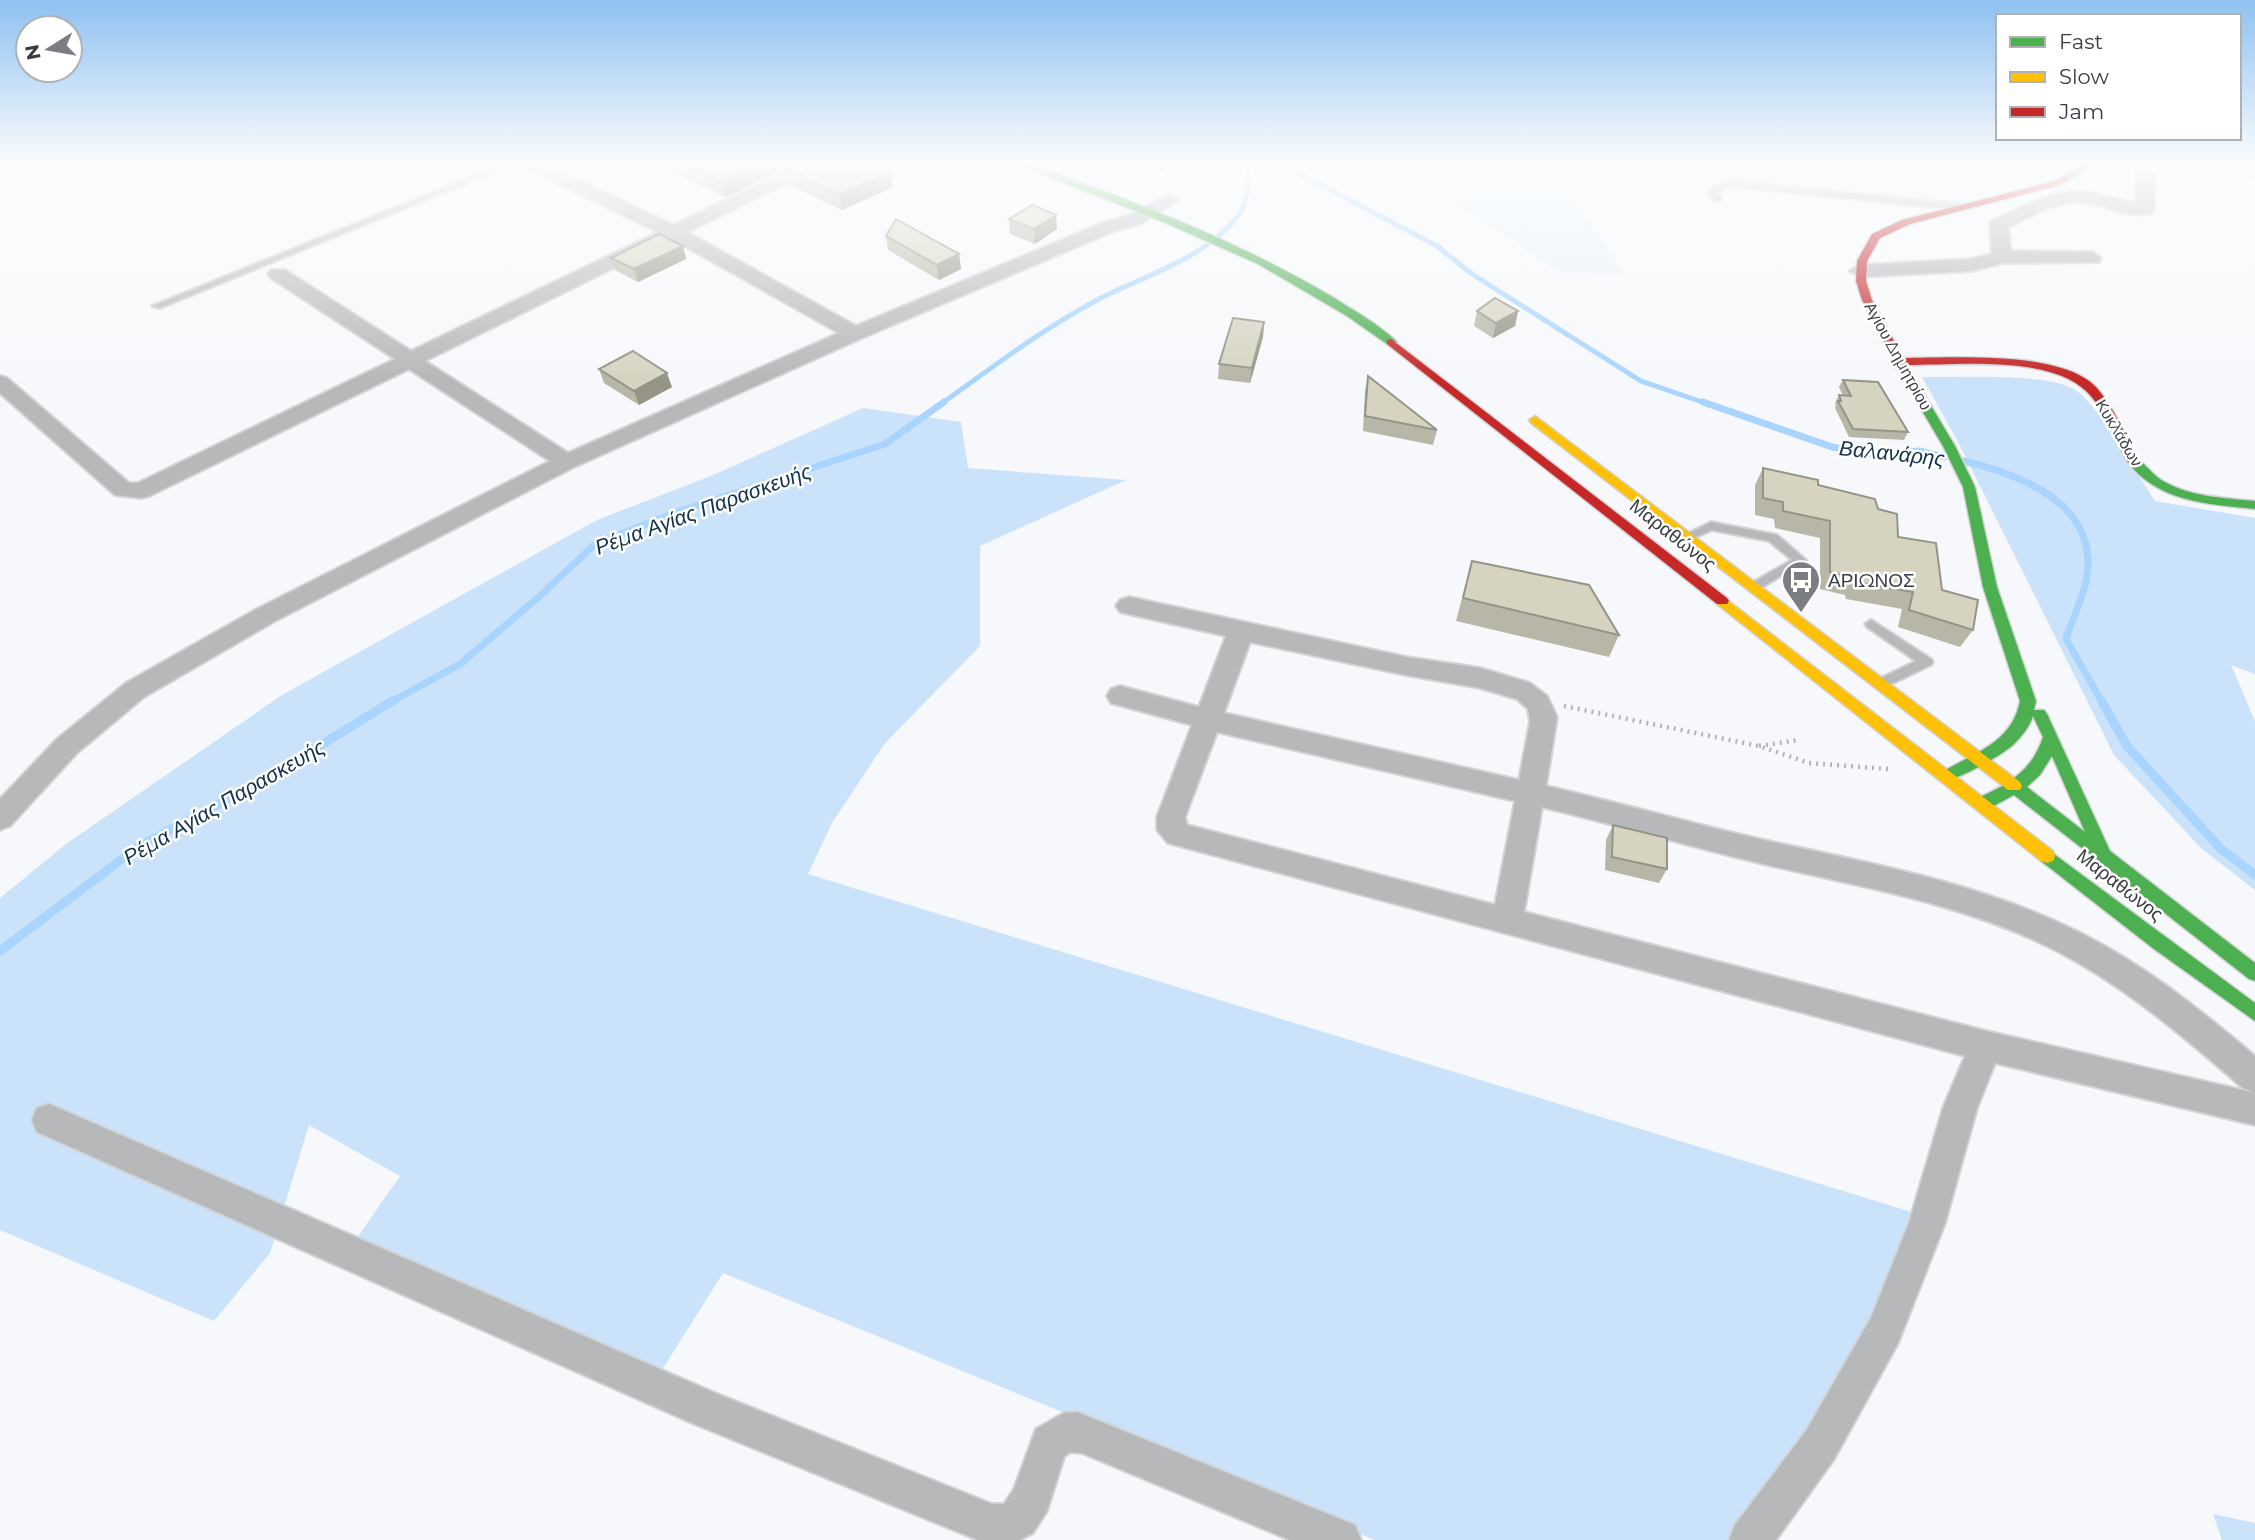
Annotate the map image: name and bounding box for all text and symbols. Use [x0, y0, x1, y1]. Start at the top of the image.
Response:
north arrow [14, 14, 84, 84]
legend [1996, 14, 2241, 140]
text: Fast [2059, 29, 2103, 54]
text: N [20, 42, 46, 62]
text: Slow [2059, 64, 2109, 89]
text: Jam [2058, 99, 2104, 124]
street label: Αγίου Δημητρίου [1860, 299, 1936, 413]
street label: Κυκλάδων [2092, 396, 2146, 470]
water label: Βαλανάρης [1838, 435, 1947, 471]
water label: Ρέμα Αγίας Παρασκευής [591, 458, 815, 560]
street label: Μαραθώνος [1625, 494, 1721, 576]
bus stop icon: ΑΡΙΩΝΟΣ [1780, 559, 1822, 614]
place label: ΑΡΙΩΝΟΣ [1828, 569, 1915, 592]
water label: Ρέμα Αγίας Παρασκευής [119, 734, 330, 870]
street label: Μαραθώνος [2072, 844, 2168, 926]

